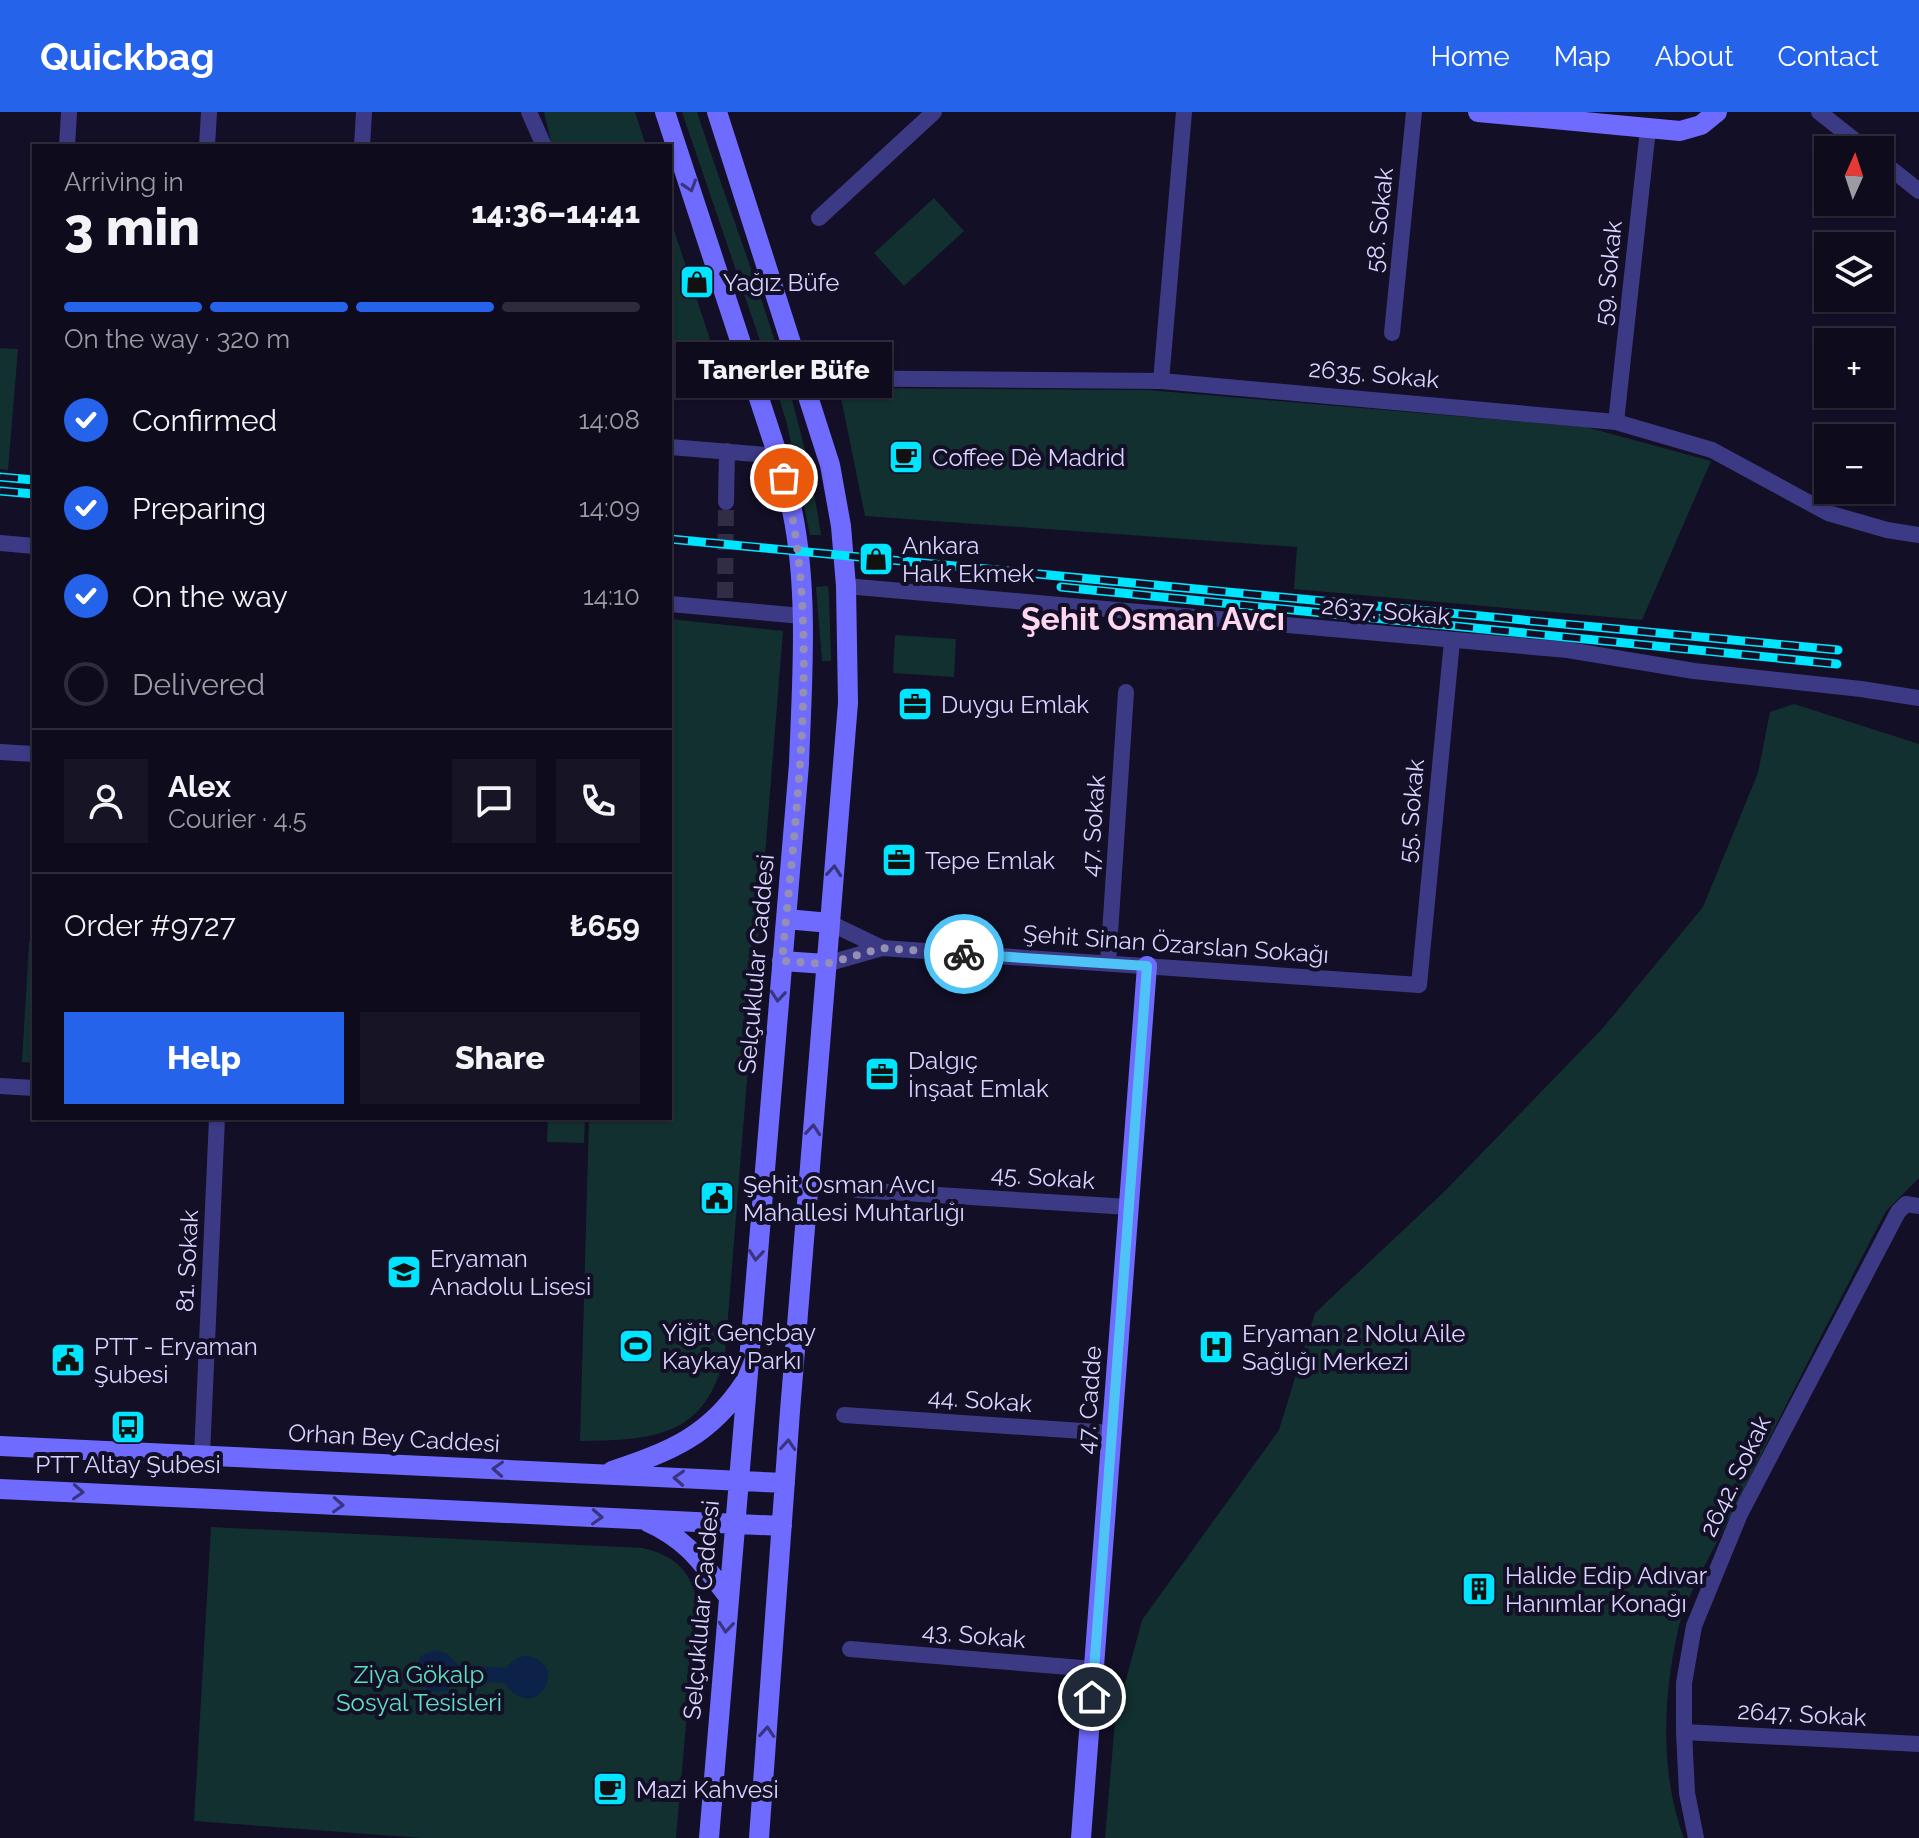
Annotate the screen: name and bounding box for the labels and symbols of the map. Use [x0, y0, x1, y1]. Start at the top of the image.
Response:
north arrow [1814, 136, 1894, 216]
street label: 58. Sokak [1359, 166, 1399, 274]
one-way arrow [680, 178, 696, 192]
street label: 59. Sokak [1588, 219, 1628, 327]
shop icon: Yağız Büfe [678, 263, 716, 301]
place label: Yağız Büfe [723, 268, 839, 297]
callout: Tanerler Büfe [676, 342, 892, 398]
street label: 2635. Sokak [1308, 354, 1441, 394]
cafe icon: Coffee Dè Madrid [887, 438, 925, 476]
place label: Coffee Dè Madrid [932, 443, 1125, 472]
pin [750, 444, 818, 512]
place label: Ankara Halk Ekmek [902, 531, 1035, 588]
shop icon: Ankara Halk Ekmek [857, 540, 895, 578]
street label: 2637. Sokak [1321, 591, 1452, 631]
district label: Şehit Osman Avcı [1021, 600, 1285, 637]
office icon: Duygu Emlak [896, 685, 934, 723]
place label: Duygu Emlak [941, 690, 1089, 719]
street label: 55. Sokak [1392, 758, 1430, 864]
street label: 47. Sokak [1075, 774, 1111, 878]
office icon: Tepe Emlak [880, 841, 918, 879]
place label: Tepe Emlak [925, 846, 1055, 875]
street label: Selçuklular Caddesi [732, 853, 780, 1075]
one-way arrow [825, 864, 842, 877]
courier [924, 914, 1004, 994]
street label: Şehit Sinan Özarslan Sokağı [1022, 919, 1330, 969]
one-way arrow [770, 990, 787, 1003]
place label: Dalgıç İnşaat Emlak [908, 1046, 1049, 1103]
office icon: Dalgıç İnşaat Emlak [863, 1055, 901, 1093]
one-way arrow [804, 1123, 821, 1136]
street label: 45. Sokak [990, 1159, 1096, 1195]
place label: Şehit Osman Avcı Mahallesi Muhtarlığı [743, 1170, 965, 1227]
public building icon: Şehit Osman Avcı Mahallesi Muhtarlığı [698, 1179, 736, 1217]
street label: 81. Sokak [170, 1209, 204, 1313]
place label: Eryaman Anadolu Lisesi [430, 1244, 591, 1301]
one-way arrow [748, 1249, 765, 1262]
school or university icon: Eryaman Anadolu Lisesi [385, 1253, 423, 1291]
place label: Yiğit Gençbay Kaykay Parkı [662, 1318, 816, 1375]
place label: Eryaman 2 Nolu Aile Sağlığı Merkezi [1242, 1319, 1465, 1376]
sports icon: Yiğit Gençbay Kaykay Parkı [617, 1327, 655, 1365]
hospital icon: Eryaman 2 Nolu Aile Sağlığı Merkezi [1197, 1328, 1235, 1366]
place label: PTT - Eryaman Şubesi [94, 1332, 258, 1389]
public building icon: PTT - Eryaman Şubesi [49, 1341, 87, 1379]
street label: 47. Cadde [1071, 1345, 1107, 1455]
street label: 44. Sokak [927, 1382, 1033, 1418]
bus stop icon: PTT Altay Şubesi [109, 1408, 147, 1446]
street label: 2642. Sokak [1693, 1411, 1777, 1541]
street label: Orhan Bey Caddesi [287, 1418, 501, 1458]
one-way arrow [779, 1438, 796, 1451]
place label: PTT Altay Şubesi [35, 1450, 221, 1479]
one-way arrow [491, 1461, 504, 1478]
one-way arrow [672, 1469, 685, 1486]
one-way arrow [72, 1484, 85, 1501]
one-way arrow [332, 1496, 345, 1513]
street label: Selçuklular Caddesi [677, 1499, 725, 1721]
one-way arrow [591, 1508, 604, 1525]
place label: Halide Edip Adıvar Hanımlar Konağı [1505, 1561, 1708, 1618]
building icon: Halide Edip Adıvar Hanımlar Konağı [1460, 1570, 1498, 1608]
street label: 43. Sokak [921, 1616, 1027, 1654]
one-way arrow [718, 1621, 735, 1634]
park label: Ziya Gökalp Sosyal Tesisleri [336, 1660, 502, 1717]
pin [1058, 1663, 1126, 1731]
street label: 2647. Sokak [1737, 1696, 1868, 1732]
one-way arrow [758, 1725, 775, 1738]
cafe icon: Mazi Kahvesi [591, 1770, 629, 1808]
place label: Mazi Kahvesi [636, 1775, 779, 1804]

